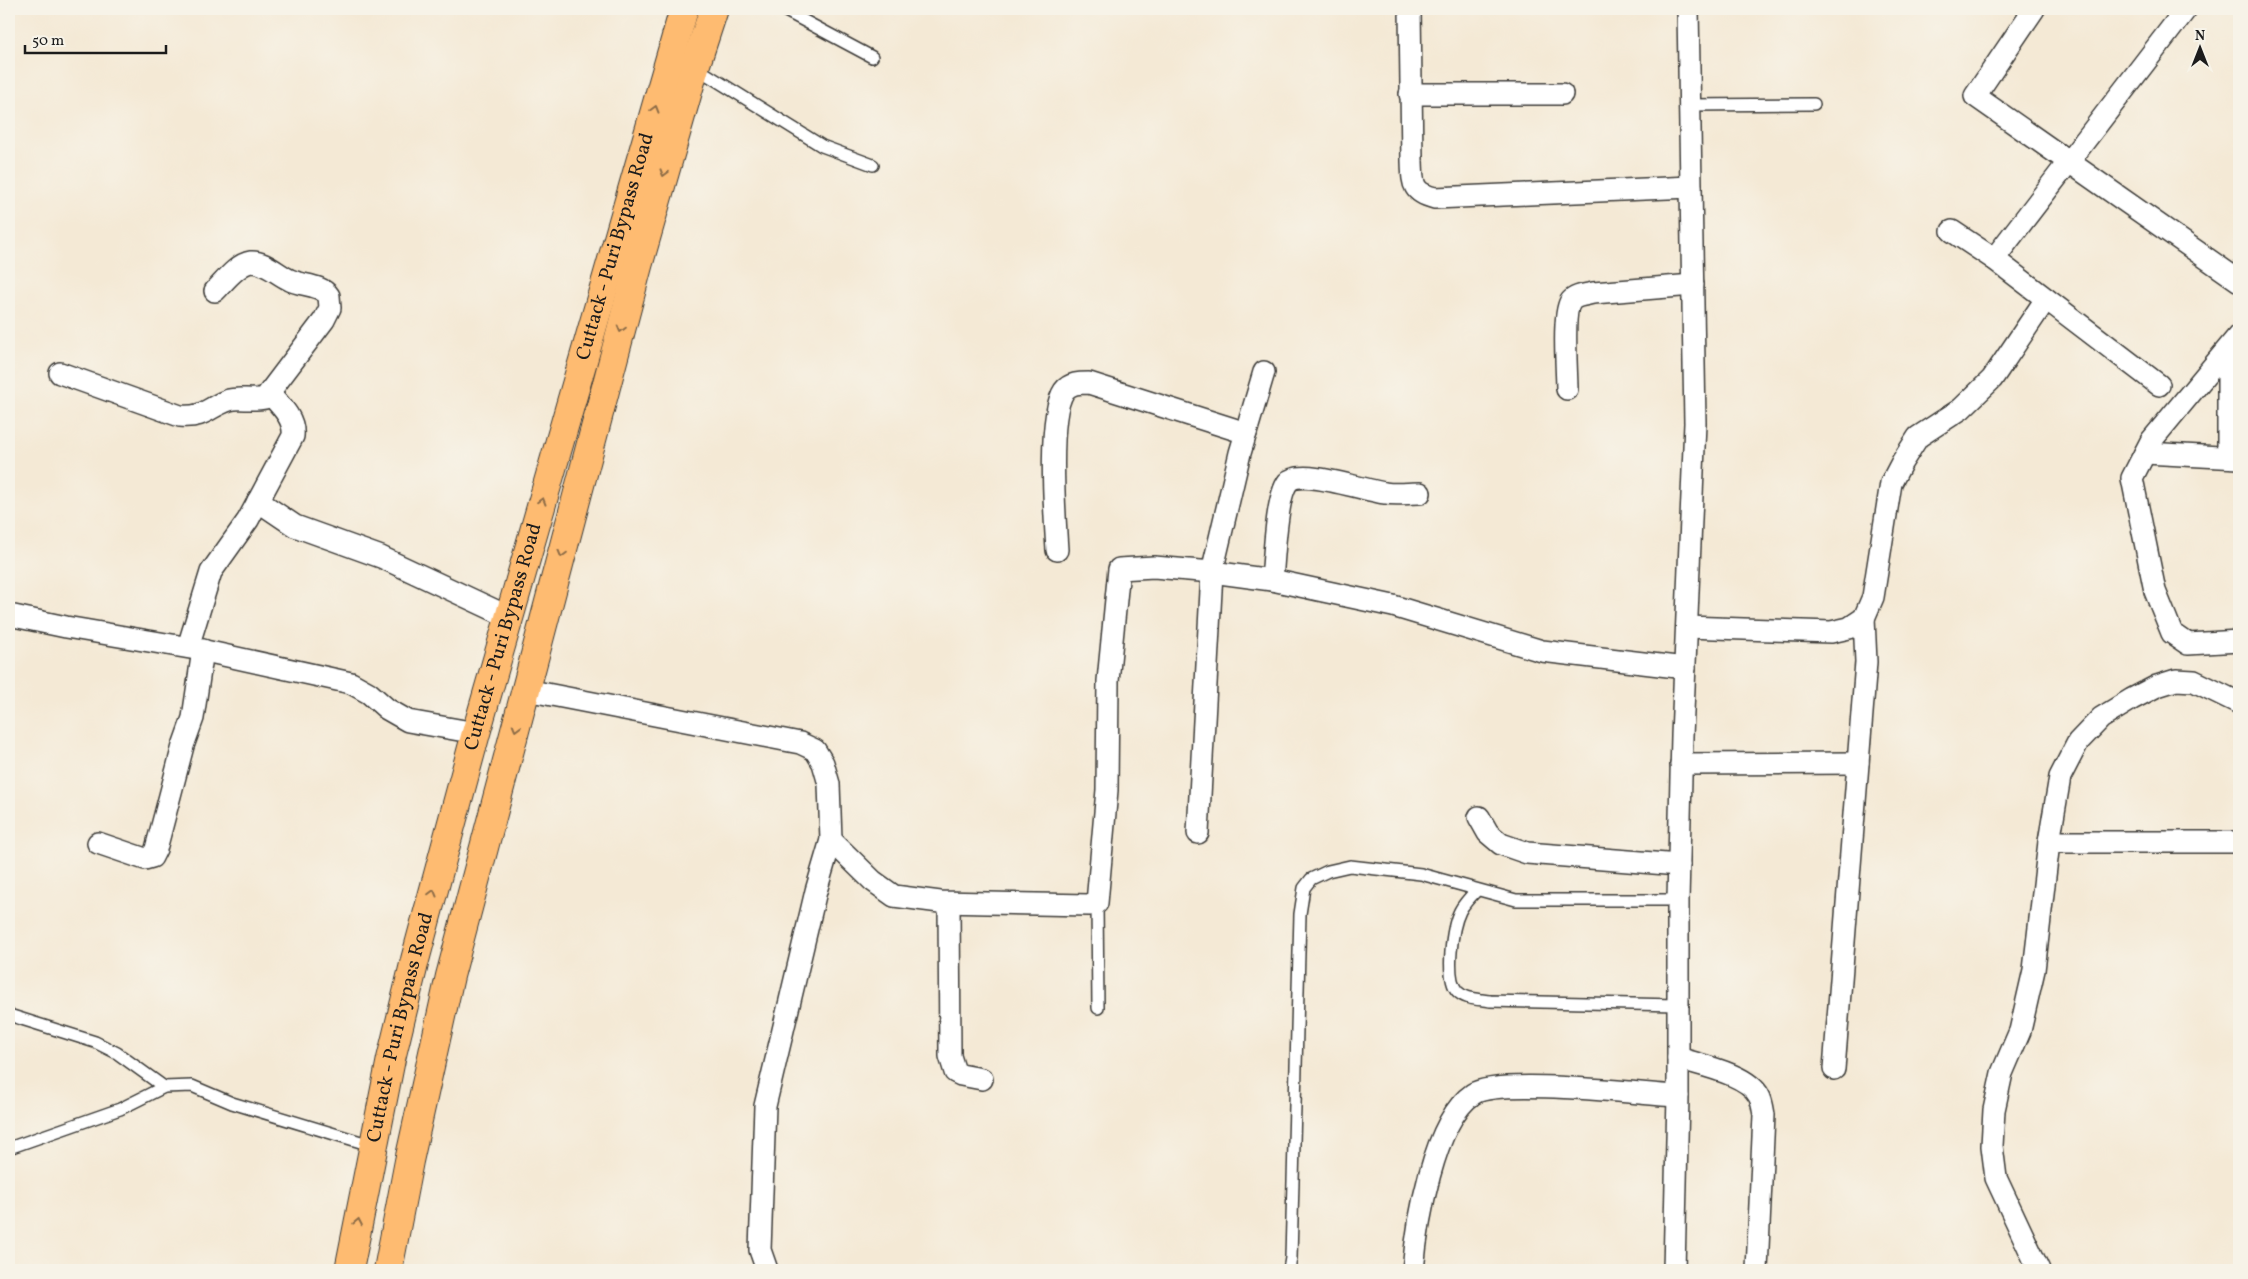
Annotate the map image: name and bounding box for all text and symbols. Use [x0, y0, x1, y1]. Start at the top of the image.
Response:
scale bar [25, 22, 166, 54]
north arrow [2176, 22, 2226, 72]
text: N [2195, 27, 2205, 46]
text: 50 m [32, 31, 64, 52]
one-way arrow [649, 106, 659, 114]
street label: Cuttack - Puri Bypass Road [570, 130, 662, 364]
one-way arrow [660, 168, 670, 176]
one-way arrow [616, 325, 627, 334]
one-way arrow [537, 497, 547, 505]
street label: Cuttack - Puri Bypass Road [458, 520, 550, 754]
one-way arrow [557, 550, 567, 558]
one-way arrow [511, 724, 521, 732]
one-way arrow [427, 890, 437, 898]
street label: Cuttack - Puri Bypass Road [361, 909, 441, 1145]
one-way arrow [352, 1218, 363, 1227]

